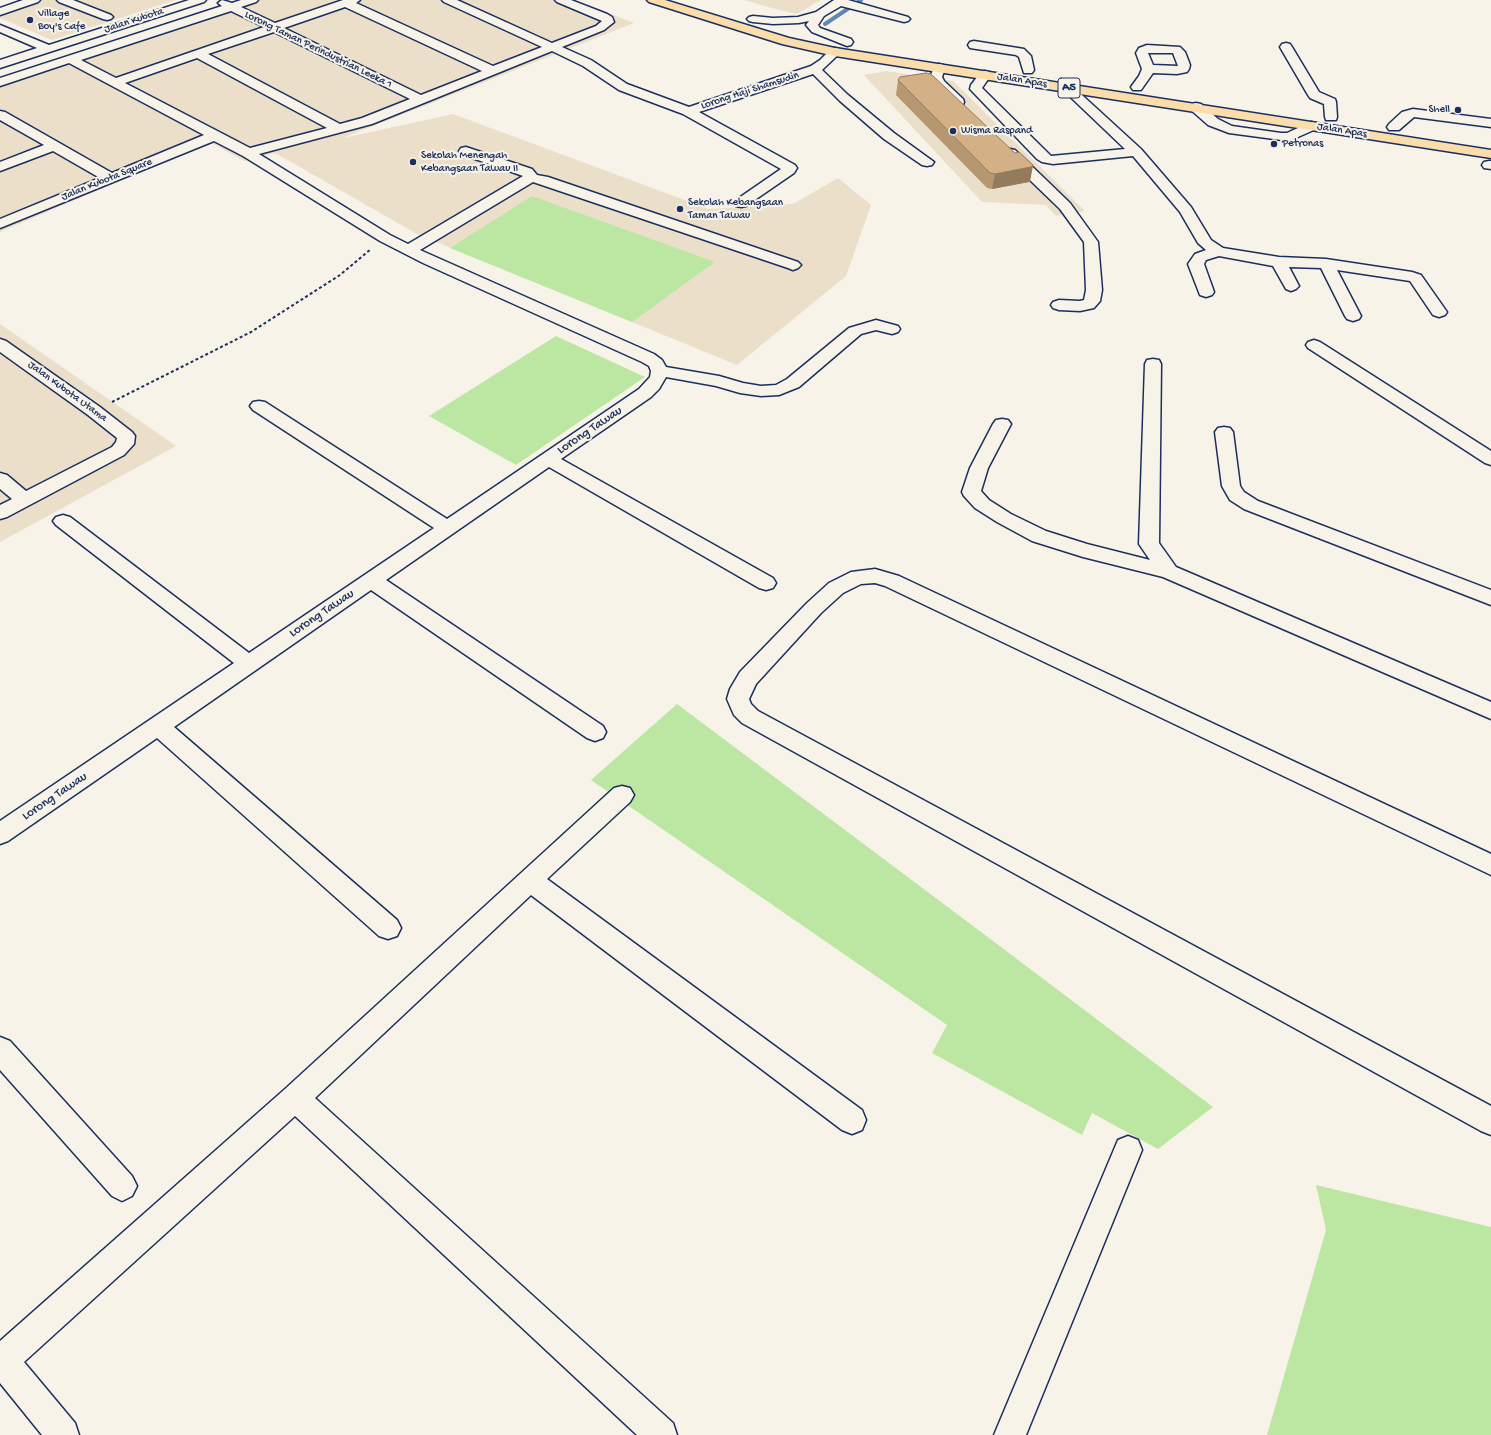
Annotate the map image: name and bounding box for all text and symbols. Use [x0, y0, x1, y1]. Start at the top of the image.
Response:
street label: Jalan Kubota [103, 5, 165, 37]
place label: Village Boy's Cafe [38, 7, 85, 33]
street label: Lorong Taman Perindustrian Leeka 1 [242, 8, 394, 92]
marker: Village Boy's Cafe [25, 15, 35, 25]
street label: Lorong Haji Shamsudin [699, 69, 801, 113]
street label: Jalan Apas [996, 71, 1048, 91]
road number: A5 [1058, 78, 1080, 98]
place label: Shell [1428, 103, 1450, 117]
marker: Shell [1453, 105, 1463, 115]
street label: Jalan Apas [1316, 121, 1368, 141]
place label: Wisma Raspand [961, 124, 1032, 138]
marker: Wisma Raspand [948, 126, 958, 136]
place label: Petronas [1282, 137, 1323, 151]
marker: Petronas [1269, 139, 1279, 149]
place label: Sekolah Menengah Kebangsaan Tawau II [421, 149, 518, 175]
street label: Jalan Kubota Square [60, 156, 154, 204]
marker: Sekolah Menengah Kebangsaan Tawau II [408, 157, 418, 167]
place label: Sekolah Kebangsaan Taman Tawau [688, 196, 783, 222]
marker: Sekolah Kebangsaan Taman Tawau [675, 204, 685, 214]
street label: Jalan Kubota Utama [25, 359, 109, 425]
street label: Lorong Tawau [555, 404, 625, 458]
street label: Lorong Tawau [287, 587, 357, 641]
street label: Lorong Tawau [20, 770, 90, 824]

